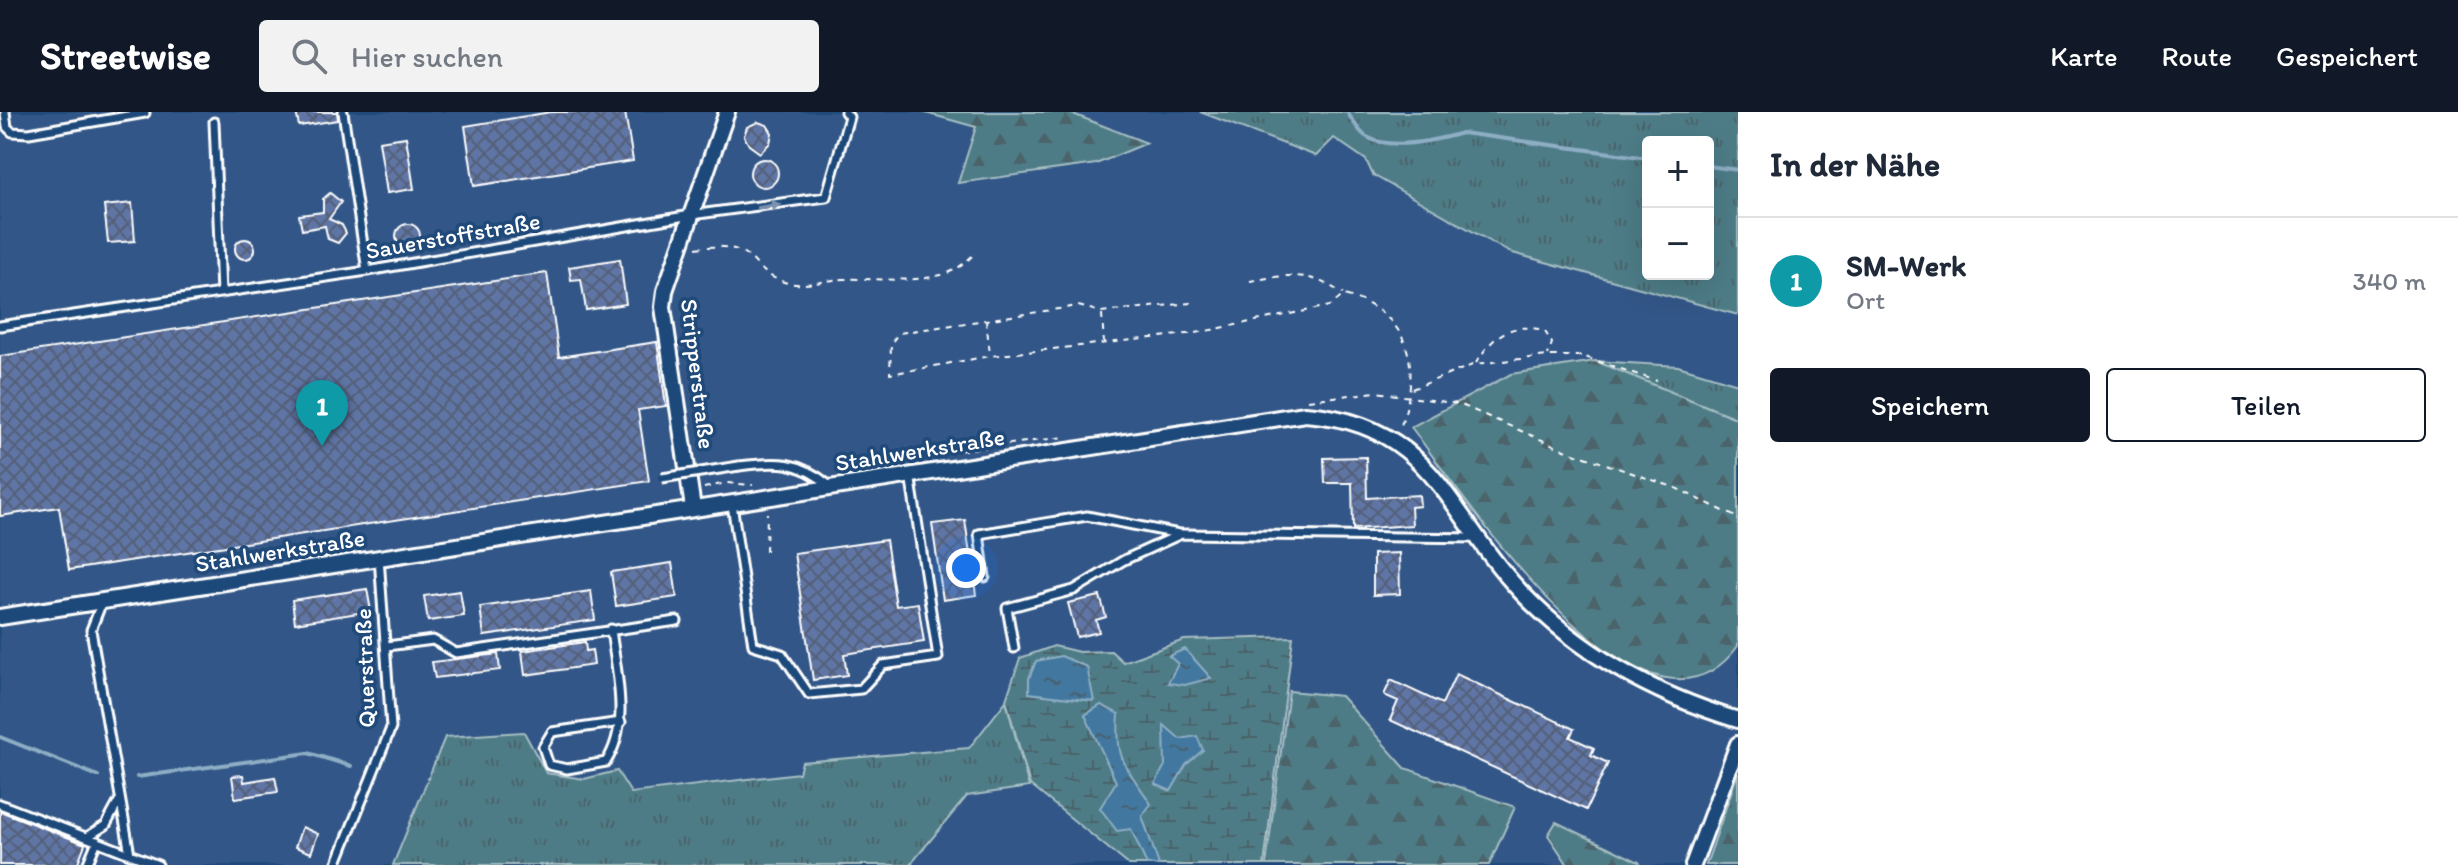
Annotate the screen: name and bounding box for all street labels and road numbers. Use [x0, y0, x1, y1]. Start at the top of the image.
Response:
street label: Sauerstoffstraße [363, 206, 543, 265]
street label: Stripperstraße [675, 297, 722, 451]
street label: Stahlwerkstraße [833, 422, 1007, 477]
street label: Stahlwerkstraße [193, 523, 367, 578]
street label: Querstraße [348, 608, 381, 728]

